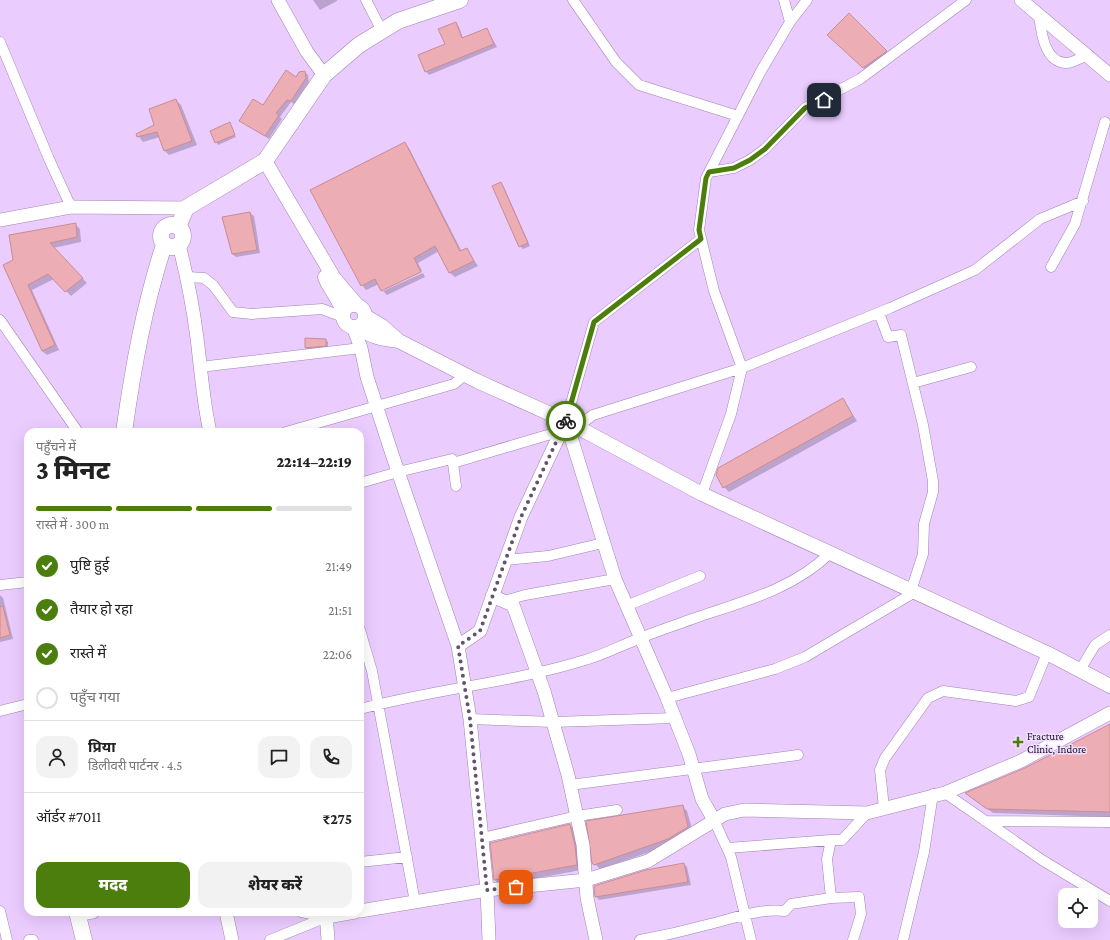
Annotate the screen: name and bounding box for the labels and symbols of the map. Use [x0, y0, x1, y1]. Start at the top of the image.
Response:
pin [807, 83, 841, 117]
courier [546, 401, 586, 441]
place label: Fracture Clinic, Indore [1027, 730, 1086, 756]
marker: Fracture Clinic, Indore [1012, 736, 1024, 748]
pin [499, 870, 533, 904]

